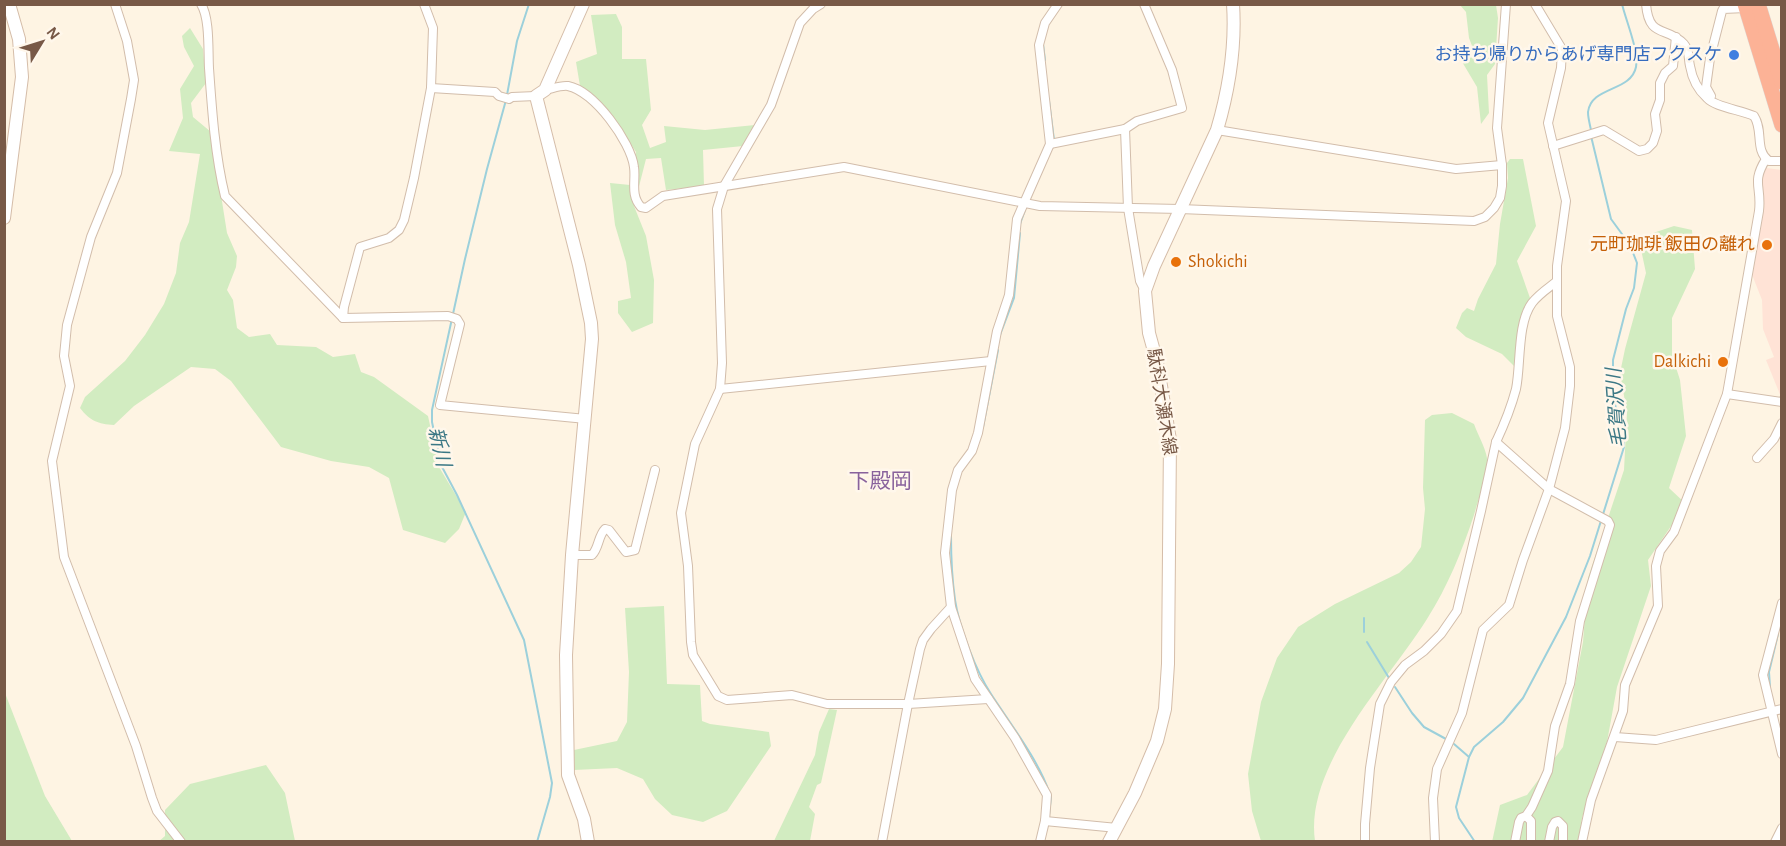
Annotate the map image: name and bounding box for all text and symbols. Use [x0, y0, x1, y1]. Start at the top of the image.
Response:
north arrow [12, 12, 72, 72]
text: N [43, 24, 63, 43]
place label: お持ち帰りからあげ専門店フクスケ [1435, 44, 1722, 64]
marker: お持ち帰りからあげ専門店フクスケ [1727, 48, 1741, 62]
place label: 元町珈琲 飯田の離れ [1590, 234, 1755, 254]
marker: 元町珈琲 飯田の離れ [1760, 238, 1774, 252]
place label: Shokichi [1188, 253, 1248, 271]
marker: Shokichi [1169, 255, 1183, 269]
street label: 駄科大瀬木線 [1144, 347, 1180, 457]
place label: Dalkichi [1653, 353, 1711, 371]
marker: Dalkichi [1716, 355, 1730, 369]
water label: 毛賀沢川 [1603, 365, 1630, 449]
water label: 新川 [425, 425, 455, 471]
district label: 下殿岡 [849, 471, 912, 492]

